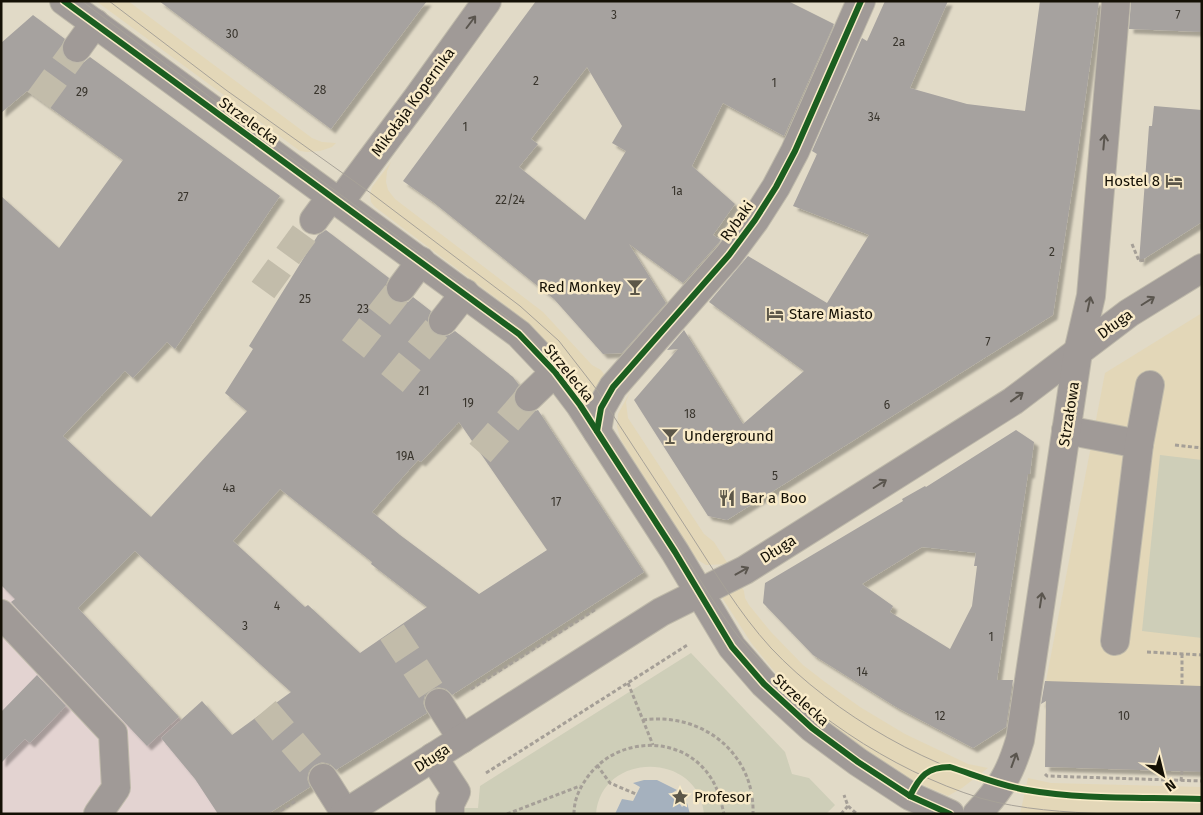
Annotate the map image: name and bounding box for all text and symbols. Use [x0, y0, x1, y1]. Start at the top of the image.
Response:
house number: 3 [611, 8, 617, 22]
house number: 7 [1175, 8, 1181, 22]
one-way arrow [466, 15, 476, 29]
house number: 30 [226, 27, 239, 41]
house number: 2a [893, 35, 905, 49]
street label: Mikołaja Kopernika [368, 44, 458, 160]
house number: 2 [533, 74, 539, 88]
house number: 1 [771, 76, 777, 90]
house number: 28 [314, 83, 327, 97]
house number: 29 [76, 85, 88, 99]
street label: Strzelecka [216, 93, 282, 149]
house number: 34 [868, 110, 881, 124]
house number: 1 [462, 120, 468, 134]
one-way arrow [1099, 135, 1109, 151]
hotel icon: Hostel 8 [1164, 171, 1184, 191]
place label: Hostel 8 [1104, 172, 1160, 190]
house number: 1a [671, 184, 683, 198]
house number: 27 [177, 190, 189, 204]
house number: 22/24 [495, 193, 525, 207]
street label: Rybaki [716, 197, 758, 245]
house number: 2 [1049, 245, 1055, 259]
bar icon: Red Monkey [625, 277, 645, 297]
place label: Red Monkey [539, 278, 622, 296]
house number: 25 [299, 292, 311, 306]
one-way arrow [1140, 296, 1154, 306]
one-way arrow [1085, 297, 1094, 313]
house number: 23 [357, 302, 369, 316]
hotel icon: Stare Miasto [765, 304, 785, 324]
place label: Stare Miasto [789, 305, 873, 323]
street label: Długa [1094, 305, 1136, 343]
house number: 7 [985, 335, 991, 349]
street label: Strzelecka [540, 340, 598, 406]
street label: Strzałowa [1055, 380, 1083, 448]
house number: 21 [419, 384, 429, 398]
one-way arrow [1010, 392, 1024, 402]
house number: 19 [462, 396, 474, 410]
house number: 6 [884, 398, 890, 412]
house number: 18 [684, 407, 696, 421]
bar icon: Underground [660, 426, 680, 446]
place label: Underground [684, 427, 774, 445]
house number: 19A [396, 449, 414, 463]
house number: 5 [772, 469, 778, 483]
one-way arrow [872, 479, 886, 489]
house number: 4a [223, 481, 235, 495]
restaurant icon: Bar a Boo [717, 488, 737, 508]
place label: Bar a Boo [741, 489, 807, 507]
house number: 17 [551, 495, 561, 509]
street label: Długa [757, 531, 799, 567]
one-way arrow [735, 565, 749, 575]
one-way arrow [1036, 592, 1046, 608]
house number: 4 [274, 599, 281, 613]
house number: 3 [242, 619, 248, 633]
house number: 1 [988, 630, 994, 644]
house number: 14 [856, 665, 868, 679]
street label: Strzelecka [769, 670, 833, 730]
house number: 12 [934, 709, 946, 723]
house number: 10 [1118, 709, 1130, 723]
street label: Długa [411, 740, 453, 776]
north arrow [1138, 750, 1188, 800]
one-way arrow [1010, 752, 1019, 768]
text: N [1161, 776, 1179, 795]
place icon: Profesor [670, 787, 690, 807]
place label: Profesor [694, 788, 751, 806]

